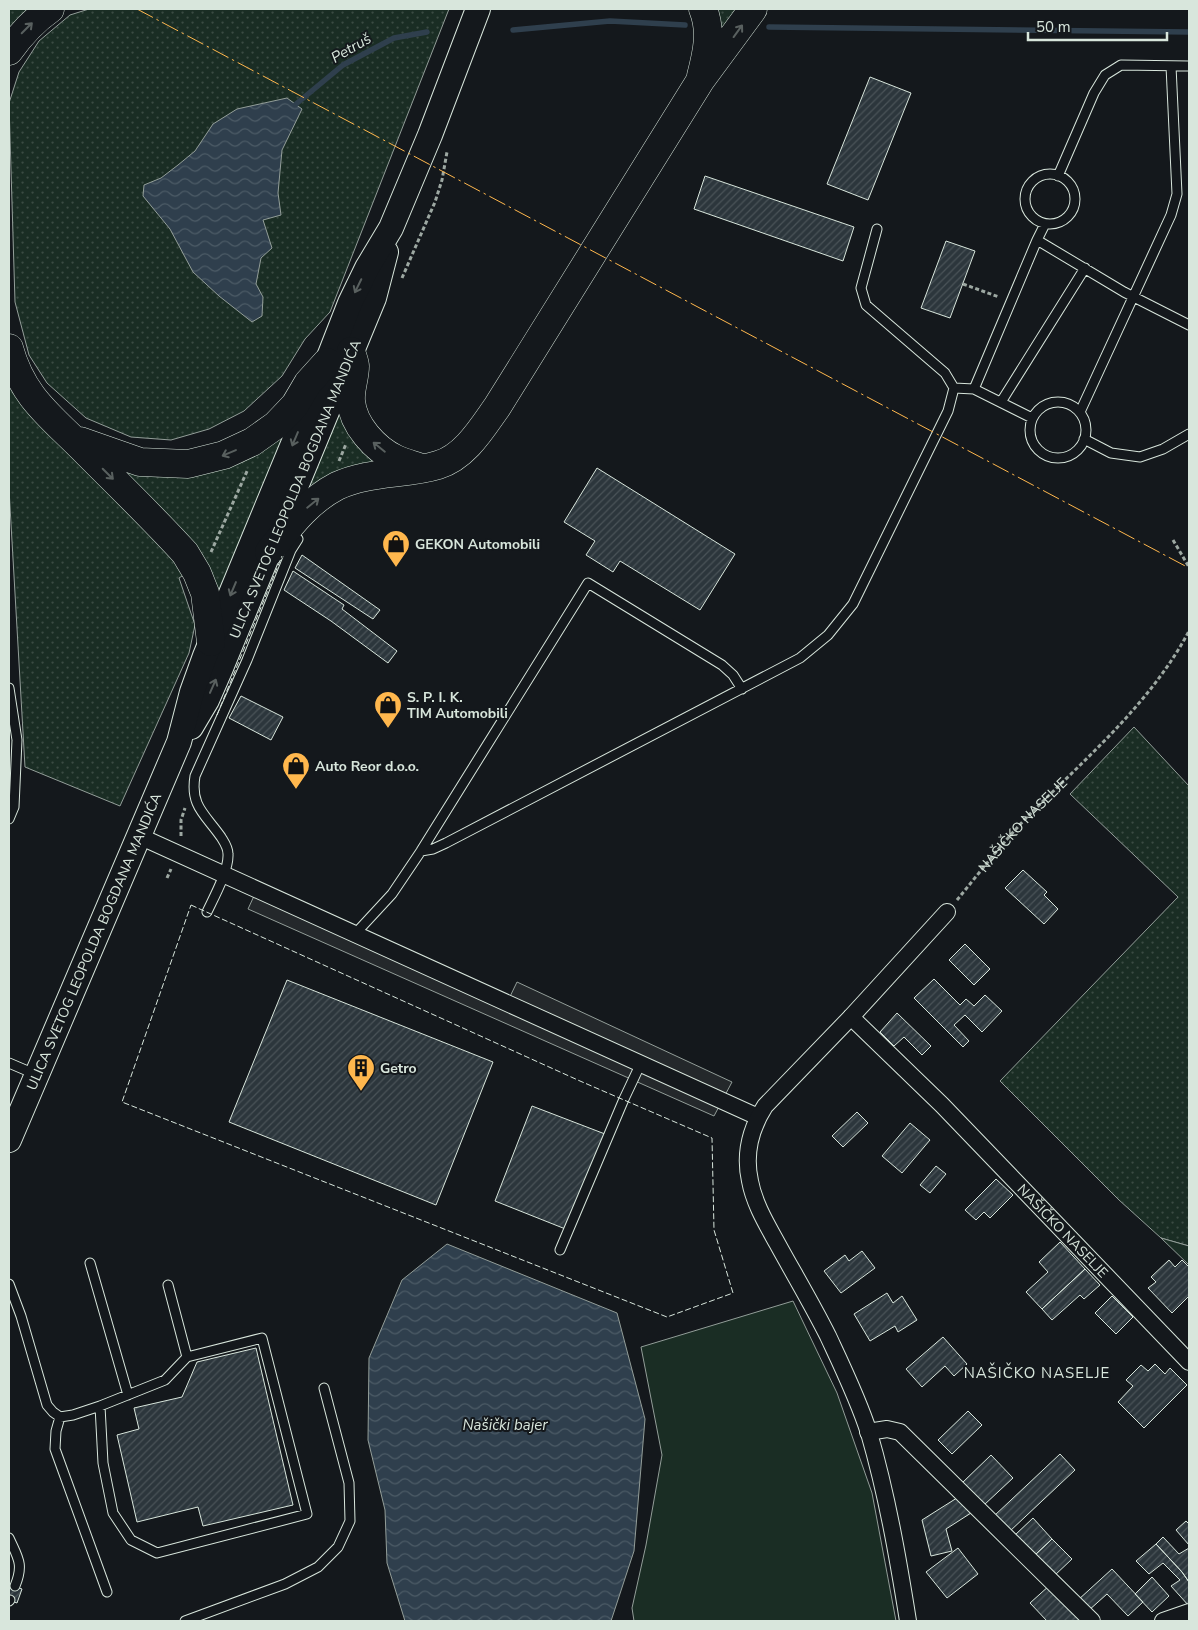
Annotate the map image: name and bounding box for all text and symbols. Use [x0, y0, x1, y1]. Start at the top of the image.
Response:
scale bar [1028, 10, 1167, 42]
text: 50 m [1036, 17, 1071, 37]
one-way arrow [21, 22, 34, 34]
one-way arrow [732, 25, 743, 38]
water label: Petruš [327, 28, 375, 68]
one-way arrow [353, 278, 363, 293]
street label: ULICA SVETOG LEOPOLDA BOGDANA MANDIĆA [225, 337, 365, 641]
one-way arrow [290, 431, 299, 446]
one-way arrow [372, 441, 385, 452]
one-way arrow [222, 448, 237, 458]
one-way arrow [102, 468, 114, 480]
one-way arrow [306, 497, 319, 508]
shop icon: GEKON Automobili [381, 529, 411, 568]
place label: GEKON Automobili [415, 535, 540, 554]
one-way arrow [227, 581, 237, 596]
one-way arrow [209, 679, 218, 694]
place label: S. P. I. K. TIM Automobili [407, 688, 508, 723]
shop icon: S. P. I. K. TIM Automobili [373, 690, 403, 729]
shop icon: Auto Reor d.o.o. [281, 751, 311, 790]
place label: Auto Reor d.o.o. [315, 757, 419, 776]
street label: NAŠIČKO NASELJE [974, 773, 1071, 876]
street label: ULICA SVETOG LEOPOLDA BOGDANA MANDIĆA [22, 790, 166, 1093]
building icon: Getro [346, 1053, 376, 1092]
place label: Getro [380, 1059, 417, 1078]
street label: NAŠIČKO NASELJE [1013, 1180, 1112, 1282]
district label: NAŠIČKO NASELJE [964, 1362, 1110, 1383]
water label: Našički bajer [462, 1415, 548, 1435]

